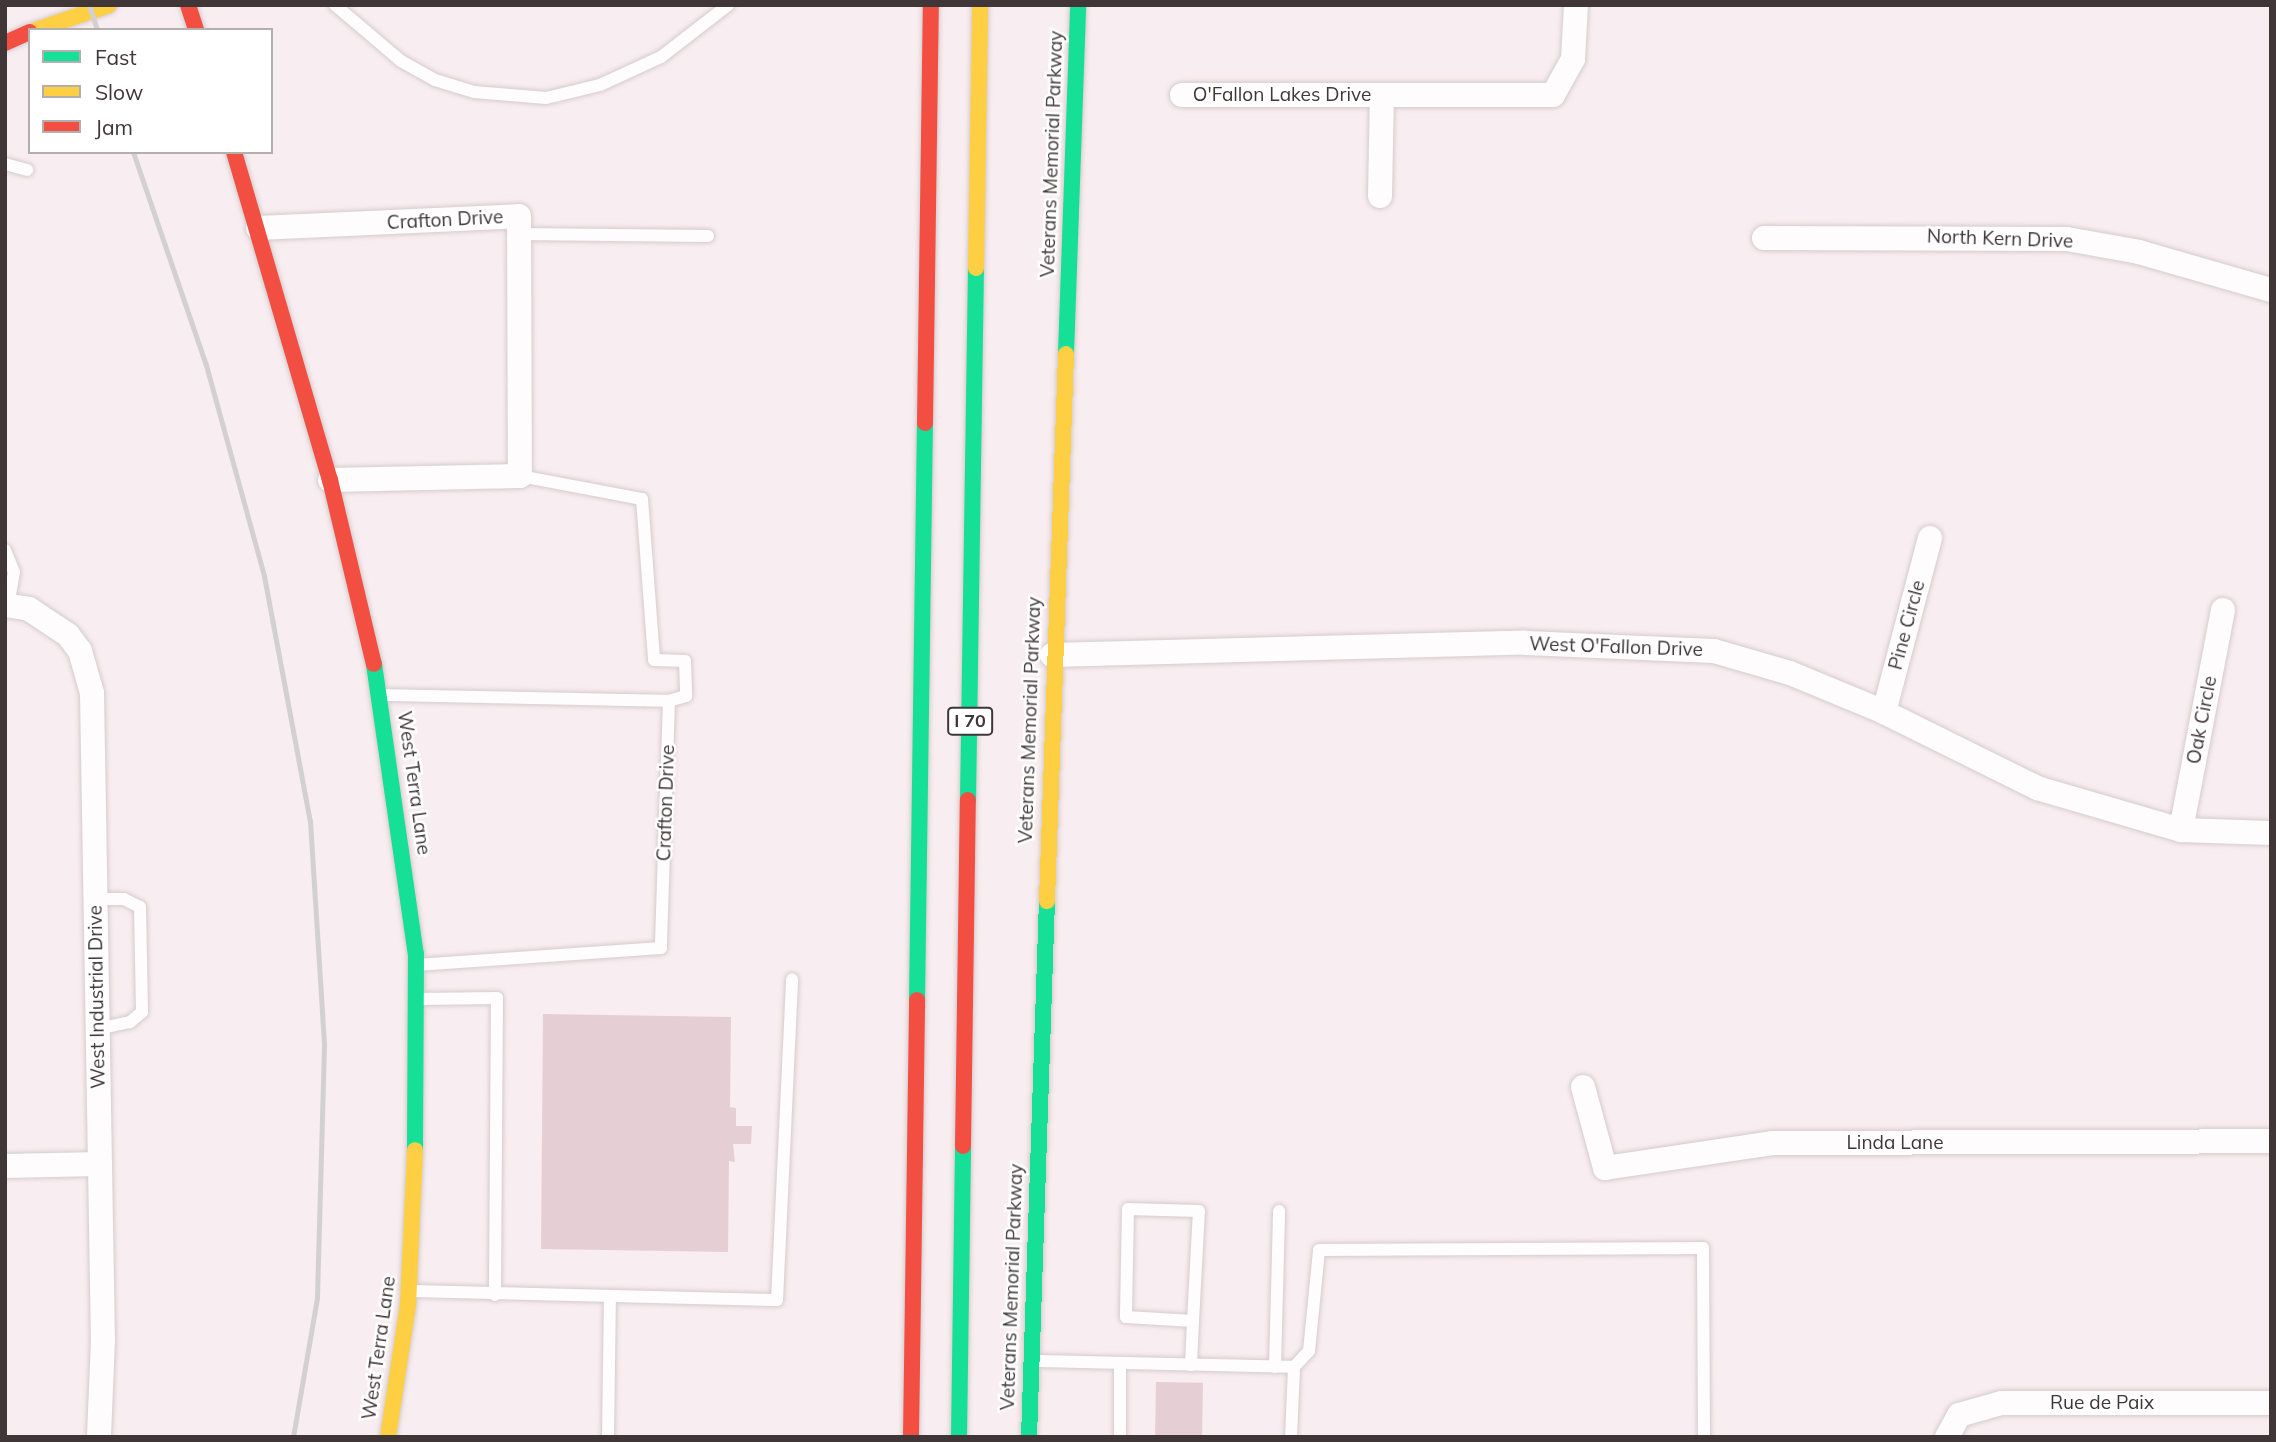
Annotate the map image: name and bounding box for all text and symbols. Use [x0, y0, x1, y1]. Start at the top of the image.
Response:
legend [28, 28, 273, 154]
street label: Veterans Memorial Parkway [1036, 30, 1068, 278]
text: Fast [95, 44, 137, 70]
text: Slow [95, 79, 143, 105]
street label: O'Fallon Lakes Drive [1193, 84, 1371, 106]
text: Jam [95, 114, 133, 140]
street label: Crafton Drive [386, 206, 504, 234]
street label: North Kern Drive [1927, 225, 2073, 253]
street label: Pine Circle [1884, 578, 1930, 672]
street label: Veterans Memorial Parkway [1014, 596, 1046, 844]
street label: West O'Fallon Drive [1529, 633, 1703, 661]
street label: Oak Circle [2182, 674, 2222, 766]
road number: I 70 [946, 706, 995, 736]
street label: West Terra Lane [393, 710, 435, 856]
street label: Crafton Drive [653, 744, 679, 862]
street label: West Industrial Drive [84, 905, 110, 1089]
street label: Linda Lane [1847, 1132, 1943, 1154]
street label: Veterans Memorial Parkway [996, 1163, 1028, 1411]
street label: West Terra Lane [358, 1275, 400, 1421]
street label: Rue de Paix [2050, 1392, 2154, 1414]

